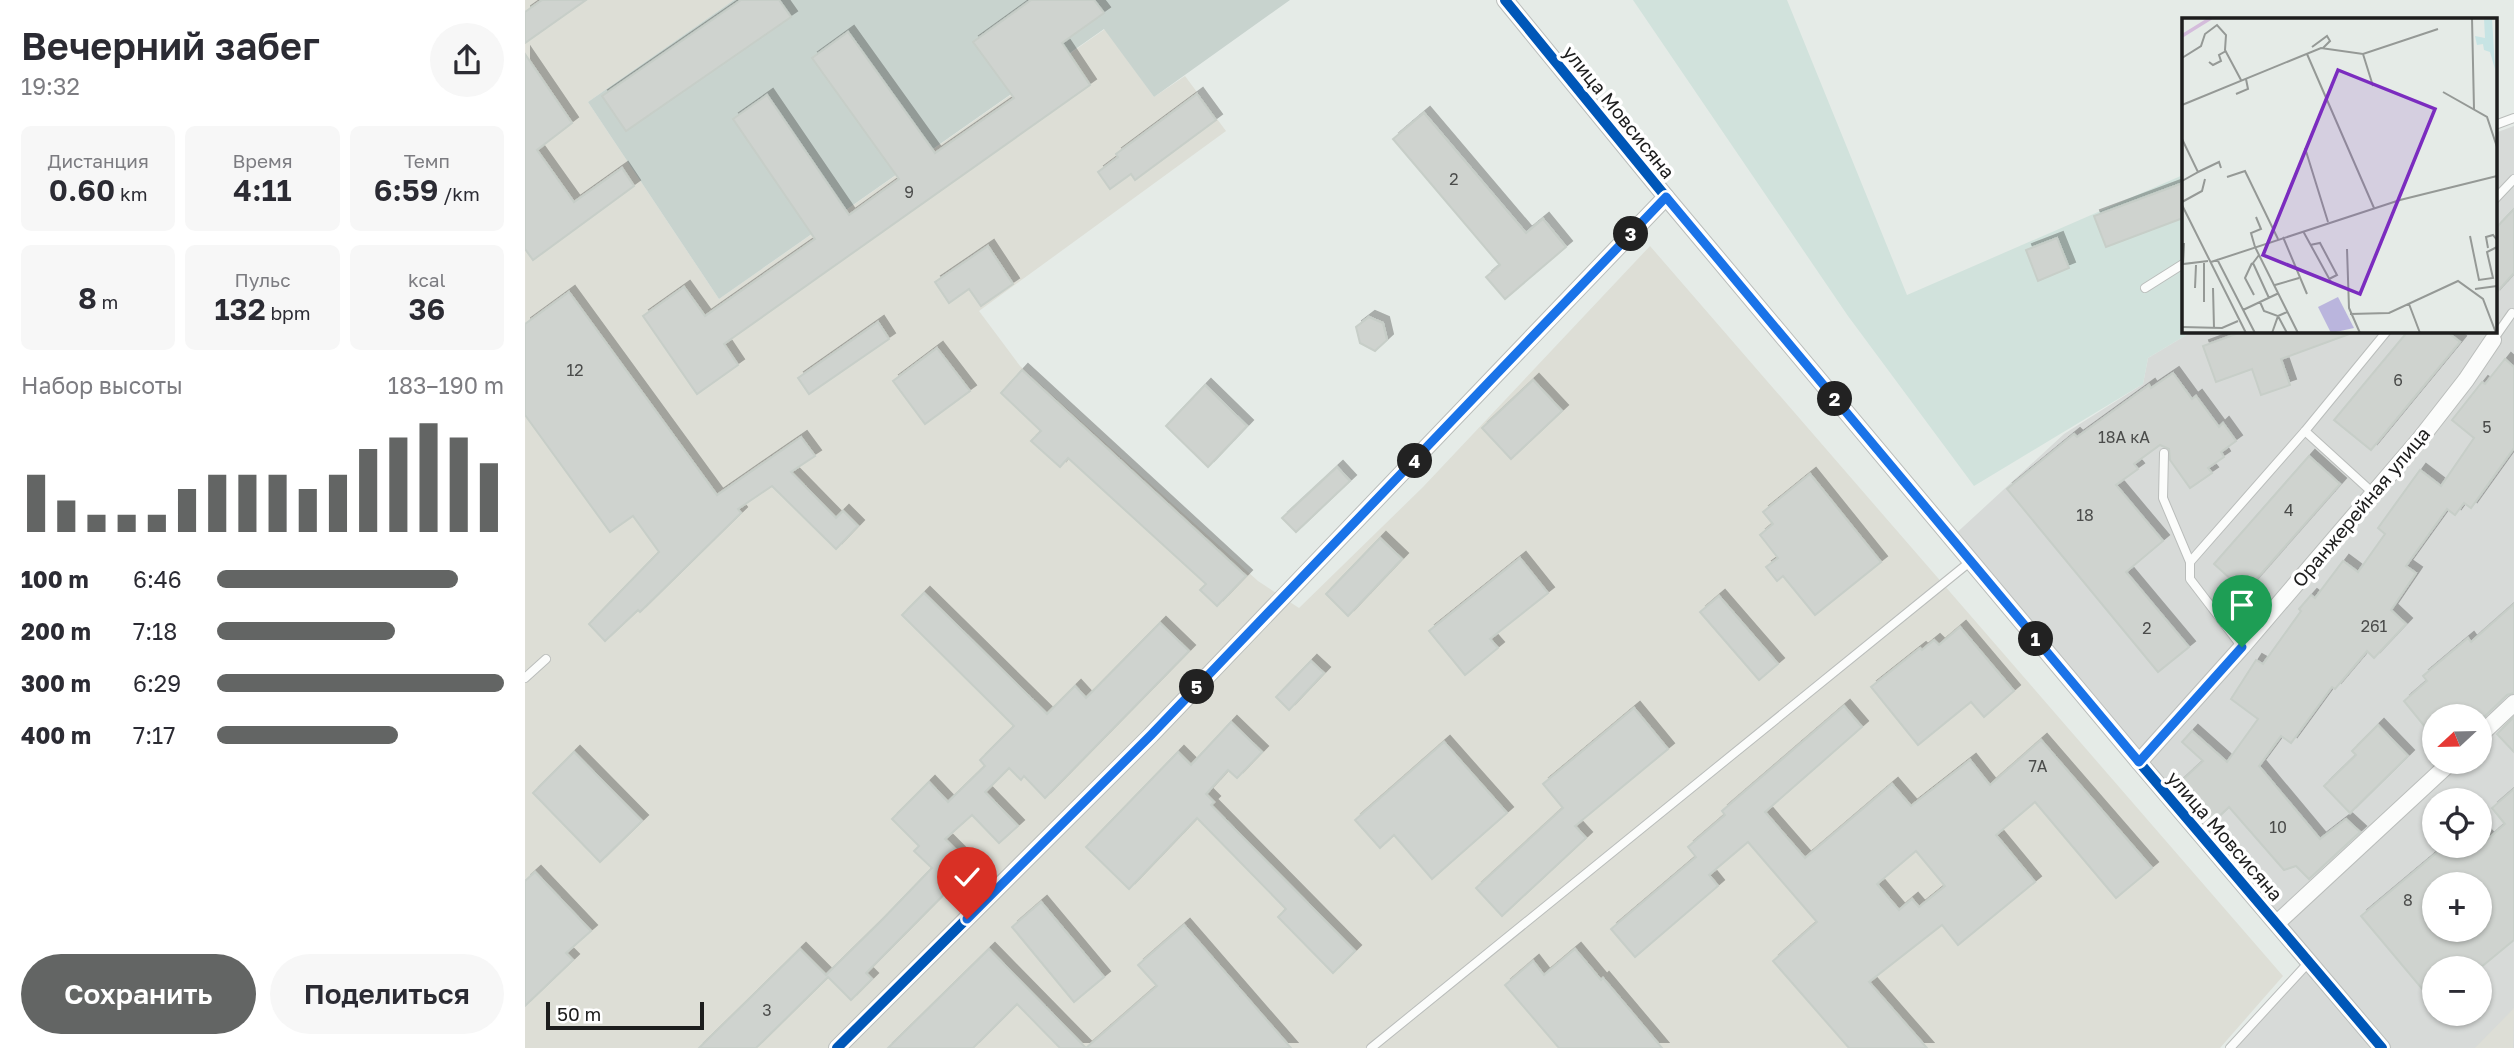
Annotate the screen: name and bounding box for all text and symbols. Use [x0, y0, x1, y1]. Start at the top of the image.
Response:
inset map [2182, 18, 2497, 332]
text: Вечерний забег [21, 23, 320, 68]
button: share [430, 23, 504, 97]
street label: улица Мовсисяна [1559, 41, 1680, 183]
text: 19:32 [21, 72, 80, 100]
text: Дистанция [48, 149, 149, 172]
text: Время [233, 149, 292, 172]
text: Темп [404, 149, 450, 172]
house number: 2 [1449, 169, 1459, 189]
text: 0.60 [49, 172, 115, 208]
text: 4:11 [233, 172, 292, 208]
text: 6:59 [374, 172, 438, 208]
text: km [115, 182, 148, 205]
text: /km [438, 182, 480, 205]
house number: 9 [904, 182, 914, 202]
pin: 3 [1613, 216, 1649, 252]
text: 3 [1625, 222, 1636, 245]
text: Пульс [234, 268, 291, 291]
text: kcal [408, 268, 446, 291]
text: 8 [78, 280, 97, 316]
text: m [97, 290, 118, 313]
text: 132 [214, 291, 266, 327]
text: 36 [408, 291, 445, 327]
text: bpm [266, 301, 311, 324]
house number: 12 [566, 360, 584, 380]
house number: 6 [2393, 370, 2403, 390]
text: Набор высоты [21, 371, 183, 399]
text: 183–190 m [388, 371, 504, 399]
pin: 2 [1817, 382, 1853, 416]
text: 2 [1829, 387, 1840, 410]
house number: 5 [2482, 417, 2492, 437]
street label: Оранжерейная улица [2287, 422, 2434, 591]
house number: 18А кА [2098, 427, 2150, 447]
pin: 4 [1397, 444, 1433, 478]
text: 4 [1409, 449, 1420, 472]
house number: 4 [2284, 500, 2294, 520]
house number: 18 [2076, 505, 2094, 525]
text: 100 m [21, 565, 89, 593]
text: 6:46 [133, 565, 182, 593]
pin [2212, 575, 2272, 647]
icon: arrive [2223, 586, 2261, 624]
house number: 261 [2361, 616, 2388, 636]
text: 200 m [21, 617, 91, 645]
text: 7:18 [133, 617, 177, 645]
house number: 2 [2142, 618, 2152, 638]
pin: 1 [2019, 622, 2053, 656]
text: 1 [2031, 627, 2040, 650]
text: 300 m [21, 669, 91, 697]
text: 6:29 [133, 669, 181, 697]
pin: 5 [1179, 670, 1215, 704]
text: 5 [1191, 675, 1202, 698]
north arrow [2422, 704, 2492, 774]
map controls [2422, 704, 2492, 1026]
text: 400 m [21, 721, 91, 749]
text: 7:17 [133, 721, 175, 749]
house number: 7А [2028, 756, 2048, 776]
street label: улица Мовсисяна [2163, 766, 2288, 905]
button: locate [2422, 788, 2492, 858]
house number: 10 [2269, 817, 2287, 837]
pin [937, 847, 997, 919]
icon: check [948, 858, 986, 896]
button: + [2422, 872, 2492, 942]
house number: 8 [2403, 890, 2413, 910]
button: Сохранить [21, 954, 256, 1034]
button: Поделиться [270, 954, 504, 1034]
button: − [2422, 956, 2492, 1026]
scale bar [546, 999, 703, 1031]
house number: 3 [762, 1000, 772, 1020]
text: 50 m [557, 1002, 601, 1025]

